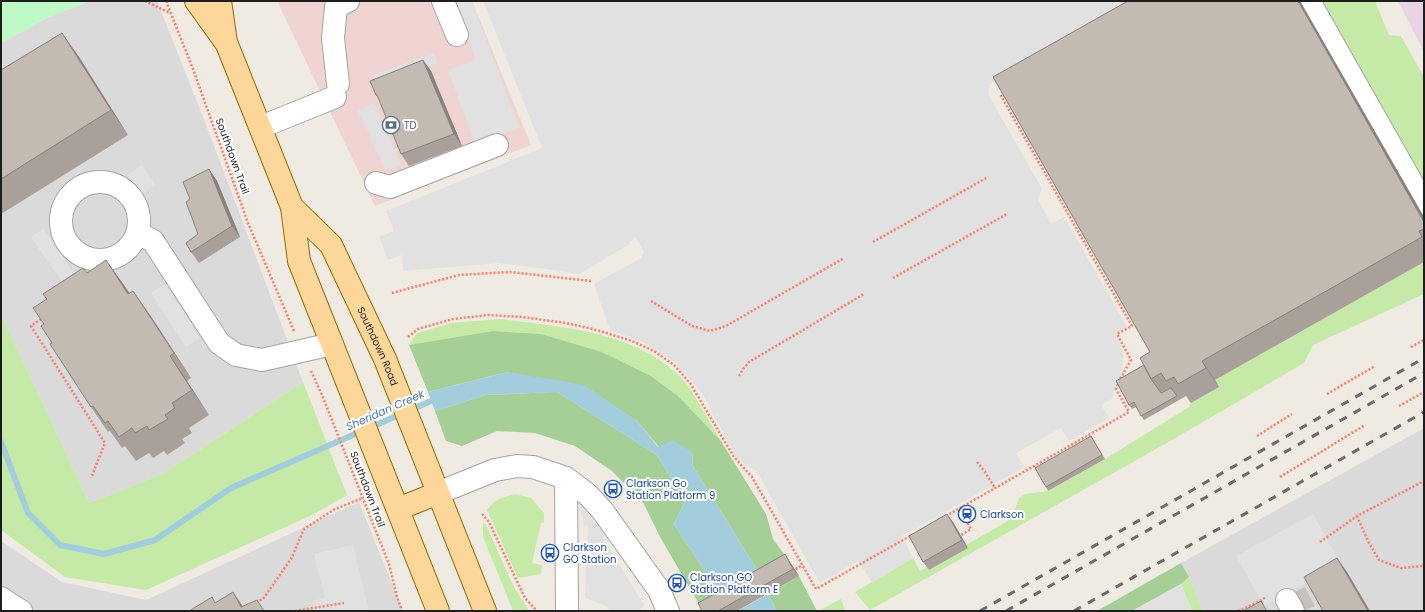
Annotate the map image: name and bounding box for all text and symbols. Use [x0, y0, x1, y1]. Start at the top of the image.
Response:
bank icon: TD [381, 115, 401, 135]
street label: Southdown Trail [212, 116, 253, 196]
place label: TD [404, 118, 416, 133]
street label: Southdown Road [353, 304, 402, 388]
water label: Sheridan Creek [343, 385, 428, 434]
street label: Southdown Trail [346, 449, 389, 529]
place label: Clarkson Go Station Platform 9 [626, 476, 715, 503]
bus stop icon: Clarkson Go Station Platform 9 [603, 479, 623, 499]
station icon: Clarkson [957, 504, 977, 524]
place label: Clarkson [980, 507, 1024, 522]
place label: Clarkson GO Station [563, 540, 616, 567]
bus stop icon: Clarkson GO Station [540, 543, 560, 563]
place label: Clarkson GO Station Platform E [690, 570, 778, 597]
bus stop icon: Clarkson GO Station Platform E [667, 573, 687, 593]

